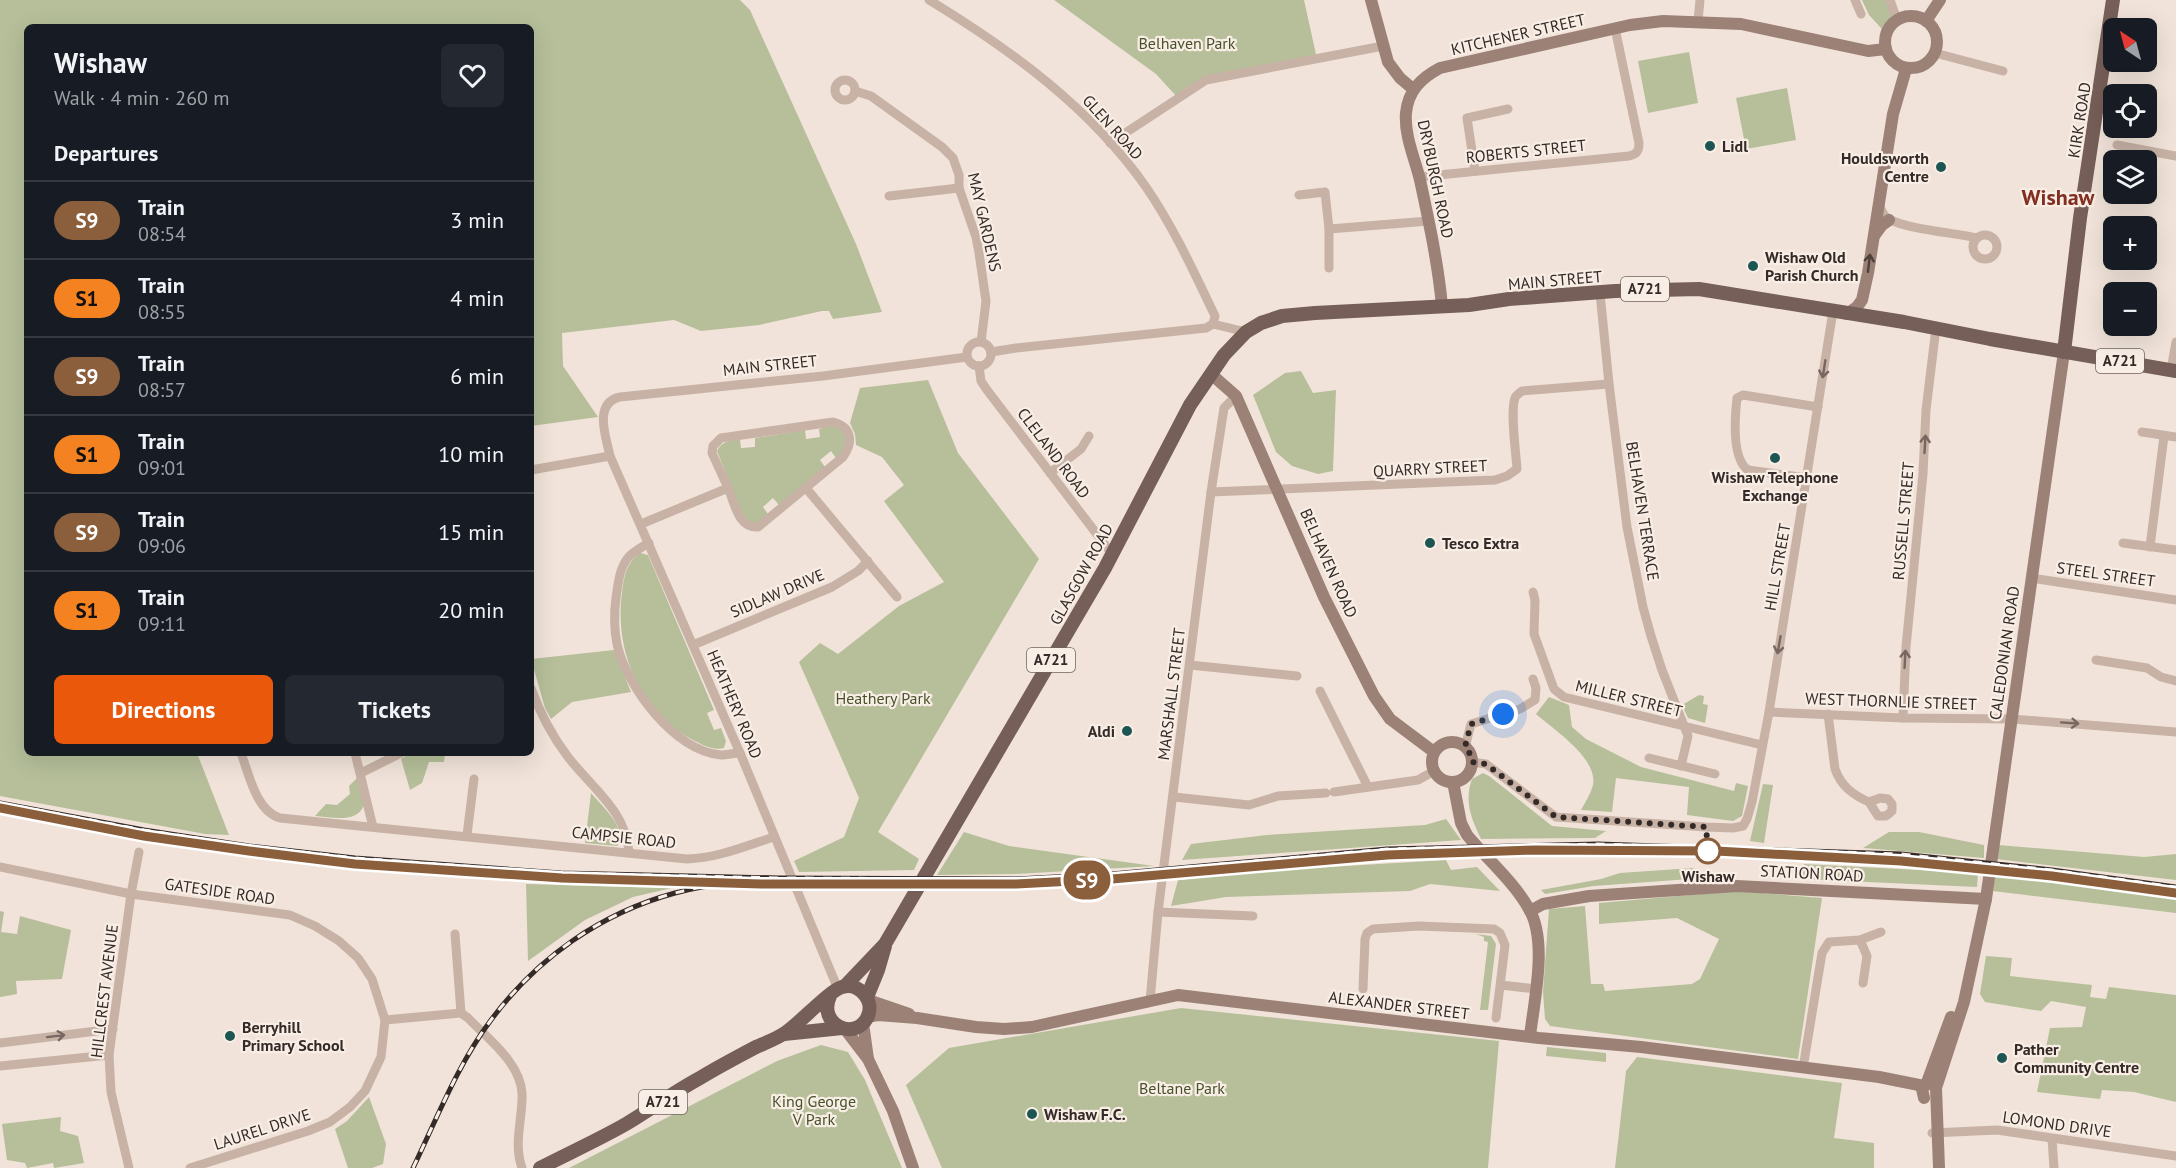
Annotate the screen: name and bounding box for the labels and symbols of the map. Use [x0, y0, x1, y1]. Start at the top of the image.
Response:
street label: KITCHENER STREET [1449, 9, 1587, 59]
north arrow [2103, 18, 2157, 72]
park label: Belhaven Park [1139, 33, 1236, 53]
street label: KIRK ROAD [2063, 81, 2095, 159]
street label: GLEN ROAD [1079, 90, 1147, 164]
street label: DRYBURGH ROAD [1414, 118, 1458, 240]
street label: ROBERTS STREET [1465, 135, 1587, 167]
place label: Lidl [1722, 136, 1748, 156]
marker: Lidl [1703, 139, 1717, 153]
place label: Houldsworth Centre [1841, 148, 1929, 186]
marker: Houldsworth Centre [1934, 160, 1948, 174]
street label: MAY GARDENS [964, 171, 1006, 273]
district label: Wishaw [2022, 183, 2096, 211]
place label: Wishaw Old Parish Church [1765, 247, 1858, 285]
one-way arrow [1864, 254, 1875, 273]
marker: Wishaw Old Parish Church [1746, 259, 1760, 273]
street label: MAIN STREET [1507, 266, 1603, 294]
road number: A721 [1621, 277, 1669, 301]
road number: A721 [2096, 349, 2144, 373]
street label: MAIN STREET [722, 350, 818, 380]
one-way arrow [1818, 359, 1829, 379]
street label: CLELAND ROAD [1013, 404, 1095, 502]
one-way arrow [1919, 435, 1930, 455]
street label: BELHAVEN TERRACE [1622, 440, 1664, 582]
marker: Wishaw Telephone Exchange [1768, 451, 1782, 465]
street label: QUARRY STREET [1372, 455, 1488, 481]
street label: RUSSELL STREET [1888, 461, 1918, 581]
place label: Wishaw Telephone Exchange [1712, 467, 1838, 505]
street label: BELHAVEN ROAD [1296, 505, 1362, 621]
street label: GLASGOW ROAD [1045, 520, 1117, 628]
street label: HILL STREET [1759, 522, 1795, 612]
place label: Tesco Extra [1442, 533, 1519, 553]
marker: Tesco Extra [1423, 536, 1437, 550]
street label: STEEL STREET [2055, 557, 2157, 591]
street label: SIDLAW DRIVE [727, 564, 827, 622]
street label: CALEDONIAN ROAD [1985, 585, 2023, 721]
street label: MARSHALL STREET [1153, 627, 1189, 761]
one-way arrow [1773, 634, 1784, 654]
street label: HEATHERY ROAD [703, 647, 767, 761]
road number: A721 [1027, 648, 1075, 672]
one-way arrow [1900, 650, 1911, 670]
street label: MILLER STREET [1574, 675, 1684, 721]
park label: Heathery Park [835, 688, 931, 708]
street label: WEST THORNLIE STREET [1805, 688, 1977, 714]
your location [1488, 699, 1518, 729]
one-way arrow [2060, 718, 2080, 729]
place label: Aldi [1088, 721, 1115, 741]
marker: Aldi [1120, 724, 1134, 738]
street label: CAMPSIE ROAD [571, 822, 677, 852]
marker: Wishaw [1695, 838, 1721, 864]
line badge: S9 [1060, 860, 1114, 900]
street label: STATION ROAD [1760, 860, 1864, 886]
place label: Wishaw [1681, 866, 1735, 886]
street label: GATESIDE ROAD [164, 873, 276, 909]
street label: HILLCREST AVENUE [86, 923, 122, 1059]
street label: ALEXANDER STREET [1328, 986, 1471, 1024]
place label: Berryhill Primary School [242, 1017, 344, 1055]
marker: Berryhill Primary School [223, 1029, 237, 1043]
one-way arrow [46, 1031, 66, 1042]
place label: Pather Community Centre [2014, 1039, 2139, 1077]
marker: Pather Community Centre [1995, 1051, 2009, 1065]
park label: Beltane Park [1139, 1078, 1225, 1098]
road number: A721 [639, 1090, 687, 1114]
park label: King George V Park [772, 1091, 856, 1129]
street label: LAUREL DRIVE [211, 1104, 313, 1154]
place label: Wishaw F.C. [1044, 1104, 1126, 1124]
street label: LOMOND DRIVE [2001, 1106, 2113, 1142]
marker: Wishaw F.C. [1025, 1107, 1039, 1121]

